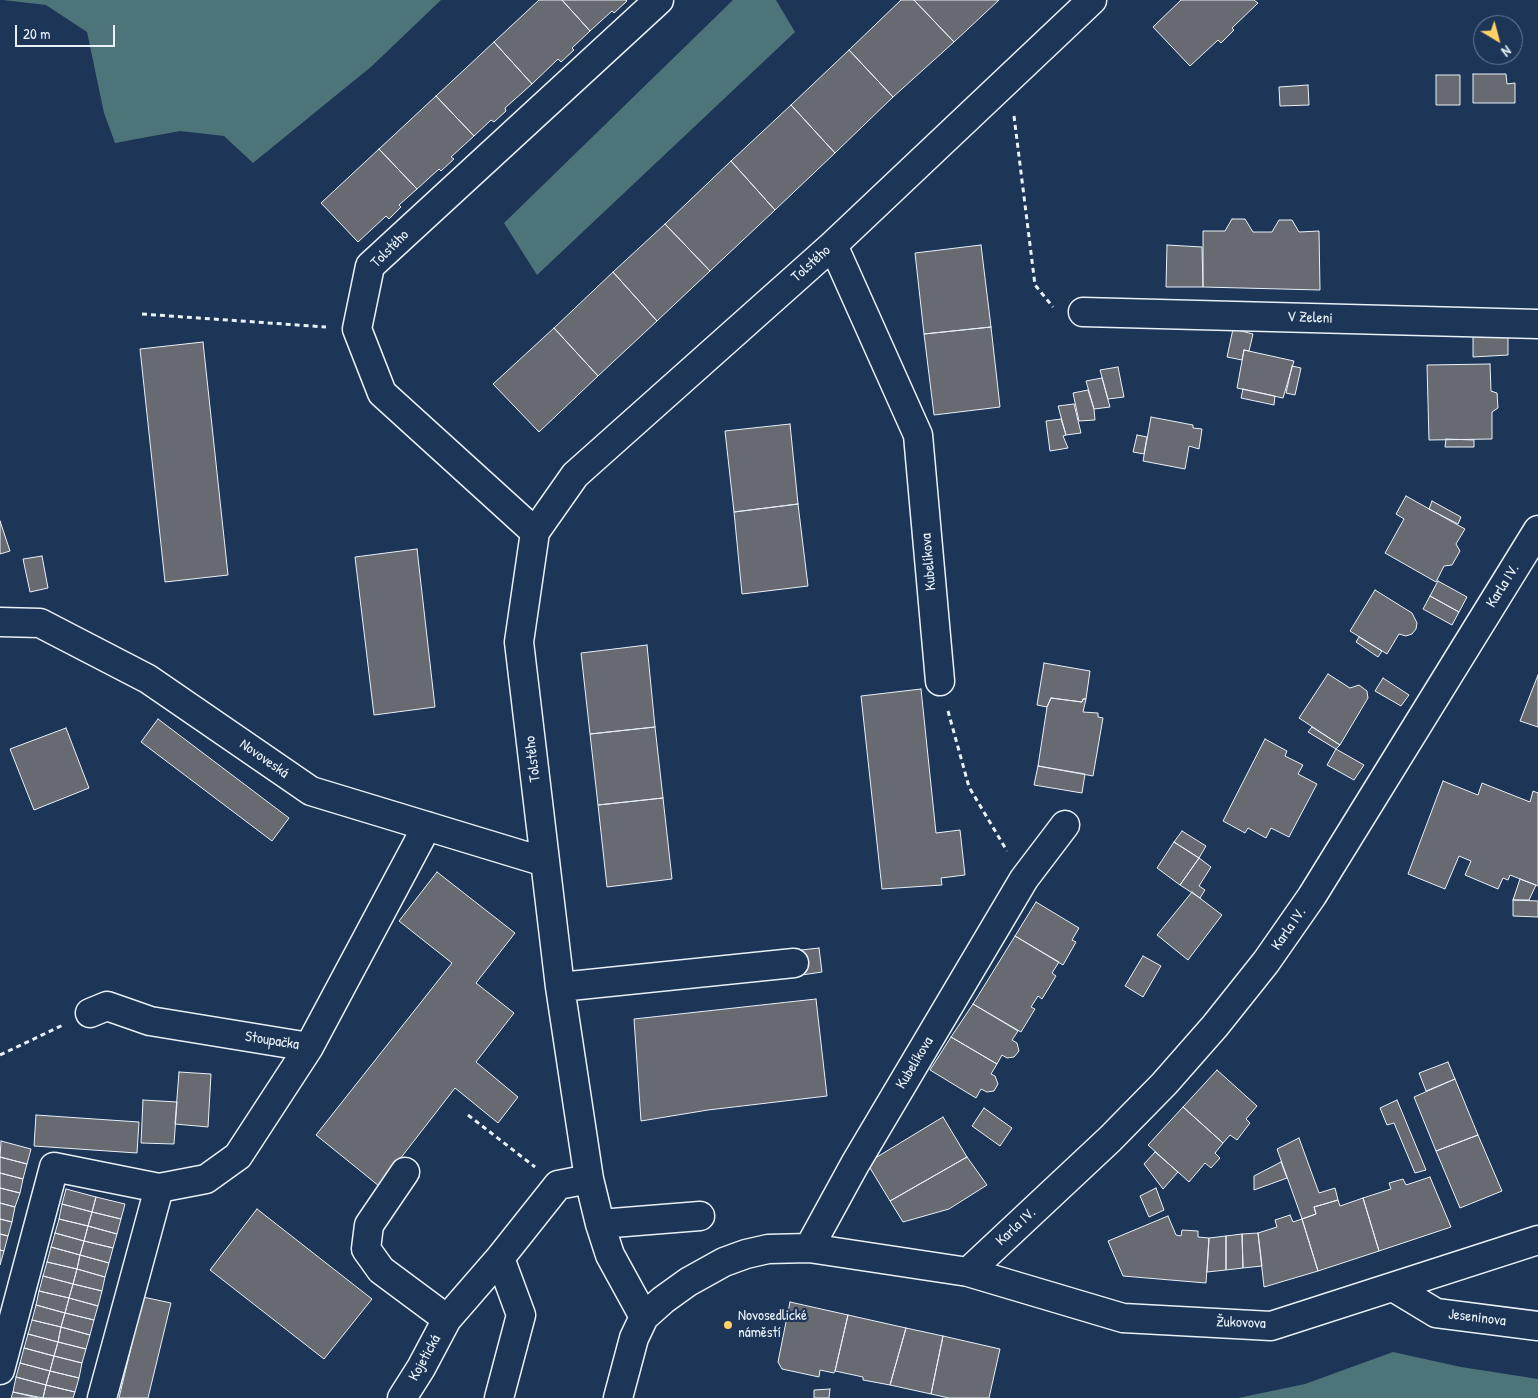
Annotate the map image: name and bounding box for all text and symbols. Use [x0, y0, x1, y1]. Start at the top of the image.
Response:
scale bar [18, 15, 118, 47]
north arrow [1473, 15, 1523, 65]
text: 20 m [23, 23, 50, 44]
text: N [1498, 42, 1515, 61]
street label: Tolstého [367, 226, 413, 272]
street label: Tolstého [788, 242, 834, 286]
street label: V Zeleni [1287, 308, 1333, 328]
street label: Kubelíkova [918, 533, 940, 591]
street label: Karla IV. [1483, 561, 1523, 611]
street label: Tolstého [521, 735, 545, 783]
street label: Novoveská [236, 736, 292, 782]
street label: Karla IV. [1268, 904, 1310, 954]
street label: Stoupačka [244, 1028, 300, 1054]
street label: Kubelíkova [892, 1034, 938, 1092]
street label: Karla IV. [992, 1204, 1040, 1250]
street label: Jeseninova [1447, 1306, 1507, 1330]
place label: Novosedlické náměstí [738, 1307, 807, 1342]
street label: Žukovova [1216, 1313, 1266, 1333]
marker: Novosedlické náměstí [722, 1319, 734, 1331]
street label: Kojetická [405, 1332, 445, 1384]

